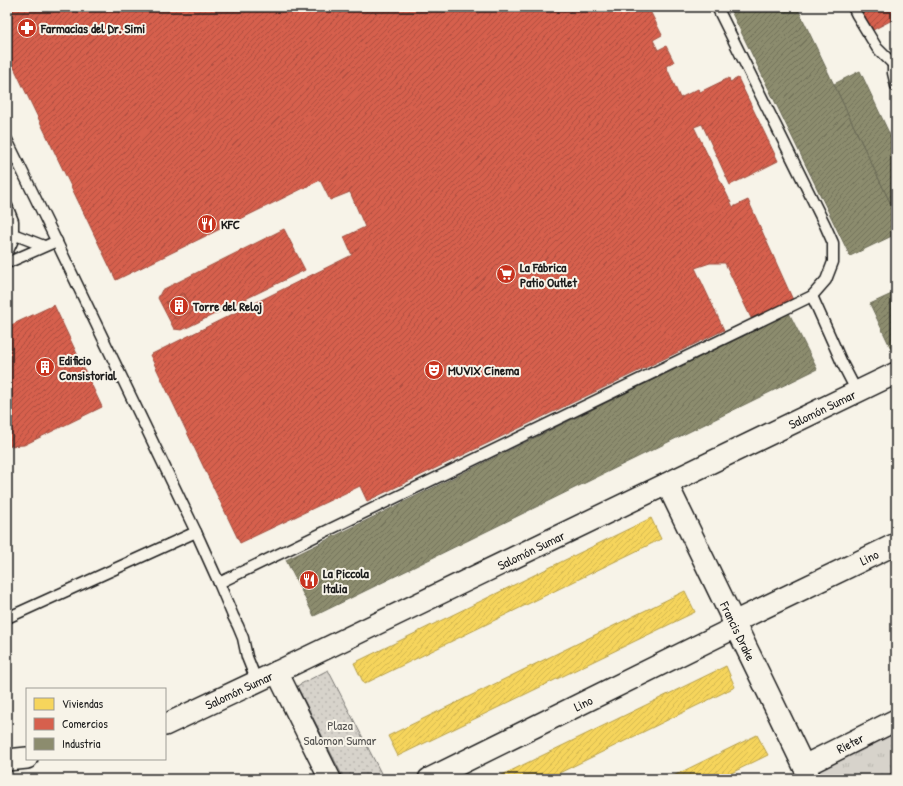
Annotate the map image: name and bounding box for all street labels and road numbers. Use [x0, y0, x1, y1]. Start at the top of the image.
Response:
street label: Salomón Sumar [785, 385, 859, 433]
street label: Salomón Sumar [494, 526, 568, 574]
street label: Lino [857, 545, 881, 569]
street label: Francis Drake [716, 598, 760, 664]
street label: Salomón Sumar [202, 666, 276, 714]
street label: Lino [571, 691, 595, 715]
street label: Rieter [833, 728, 867, 758]

